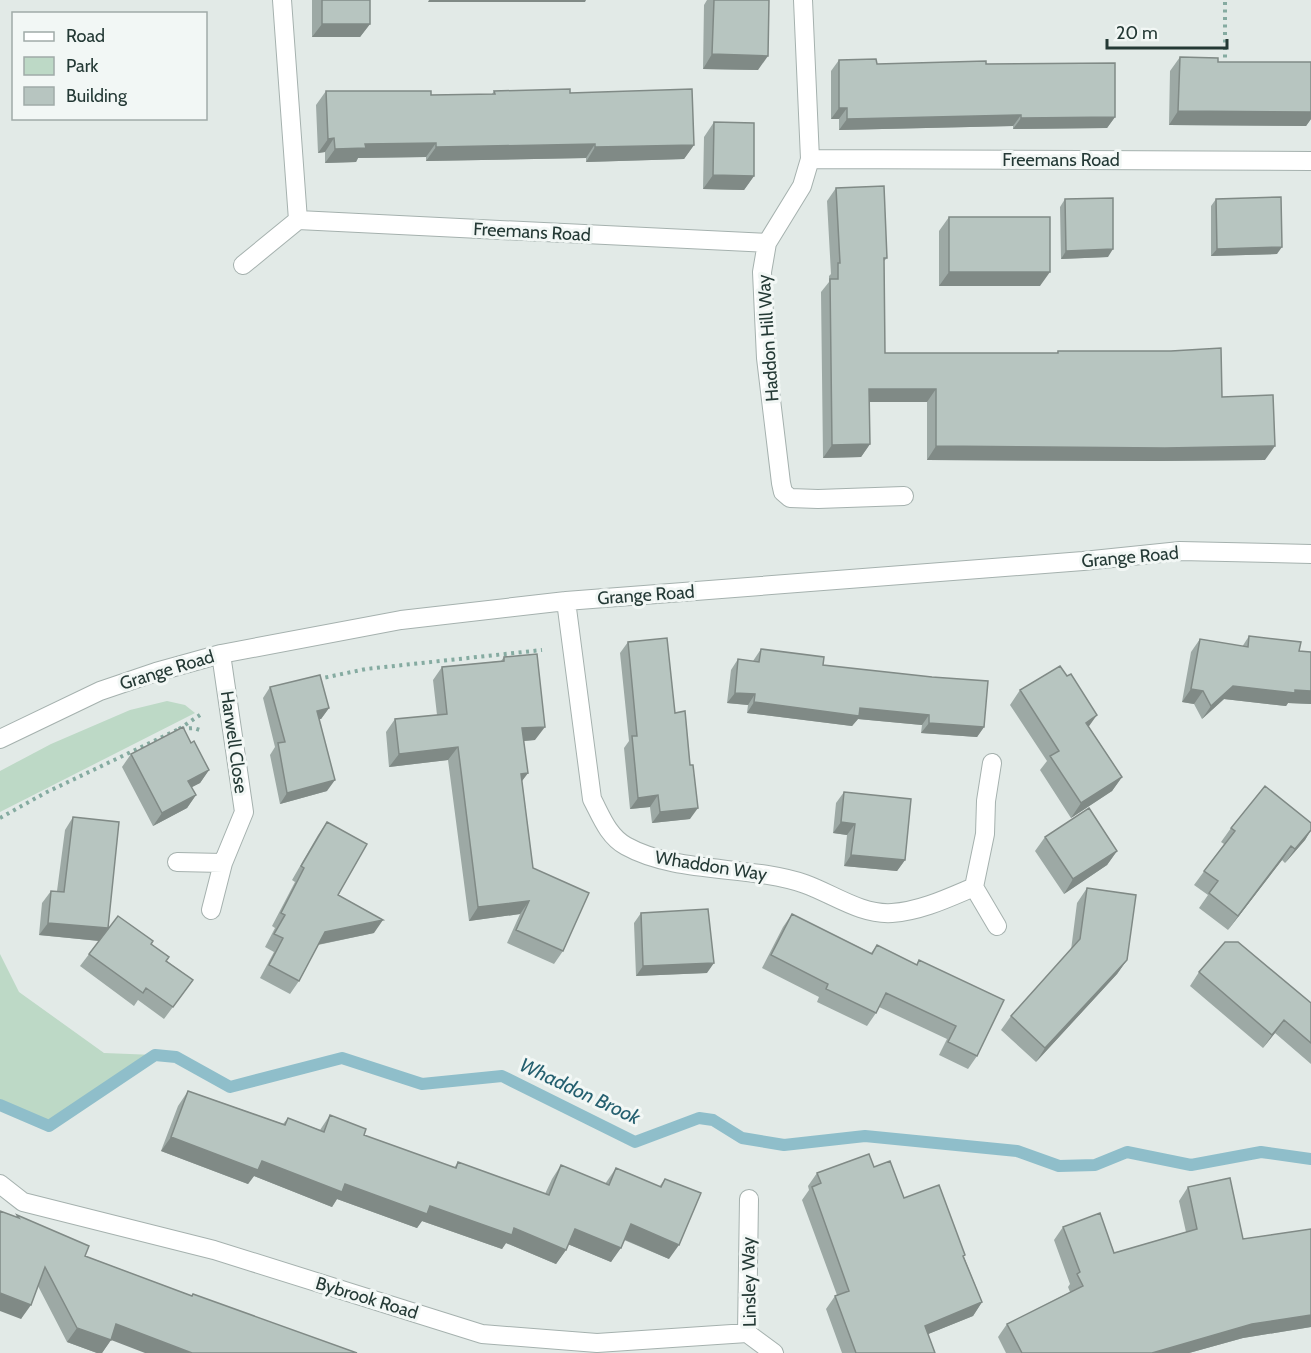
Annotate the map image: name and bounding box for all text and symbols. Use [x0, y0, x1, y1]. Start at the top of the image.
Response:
legend [12, 12, 207, 120]
scale bar [1107, 12, 1227, 50]
text: 20 m [1116, 22, 1158, 44]
text: Road [66, 25, 105, 47]
text: Park [66, 55, 99, 77]
text: Building [66, 85, 128, 107]
street label: Freemans Road [1002, 149, 1120, 171]
street label: Freemans Road [473, 218, 591, 246]
street label: Haddon Hill Way [753, 274, 783, 402]
street label: Grange Road [1080, 542, 1180, 572]
street label: Grange Road [597, 581, 695, 609]
street label: Grange Road [117, 645, 217, 695]
street label: Harwell Close [216, 689, 252, 795]
street label: Whaddon Way [653, 846, 769, 886]
water label: Whaddon Brook [516, 1053, 645, 1130]
street label: Linsley Way [737, 1237, 761, 1327]
street label: Bybrook Road [313, 1272, 421, 1324]

